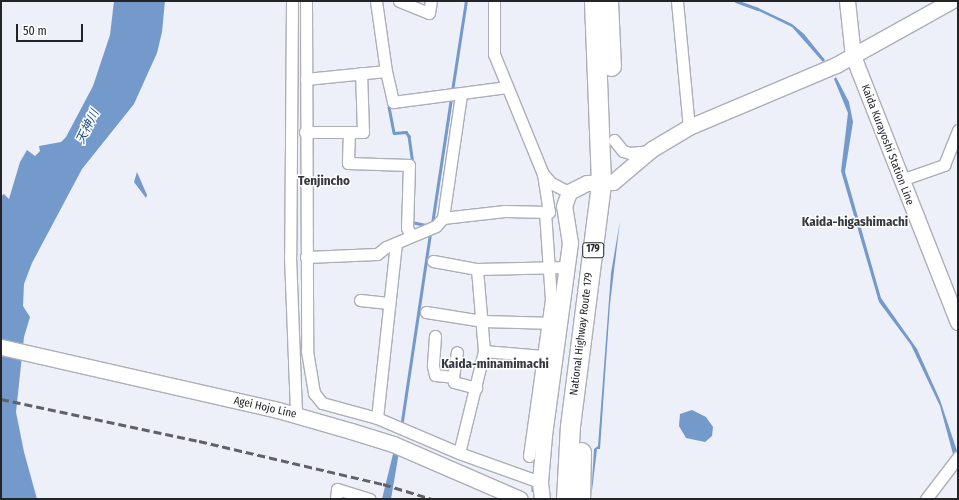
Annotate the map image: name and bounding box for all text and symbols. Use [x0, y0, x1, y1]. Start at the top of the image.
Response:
scale bar [18, 16, 85, 42]
text: 50 m [23, 24, 47, 38]
street label: Kaida Kurayoshi Station Line [858, 83, 916, 207]
water label: 天神川 [74, 108, 102, 146]
district label: Tenjincho [298, 173, 350, 189]
district label: Kaida-higashimachi [802, 214, 908, 230]
road number: 179 [582, 242, 604, 258]
street label: National Highway Route 179 [568, 272, 596, 396]
district label: Kaida-minamimachi [441, 356, 549, 372]
street label: Agei Hojo Line [232, 394, 298, 422]

